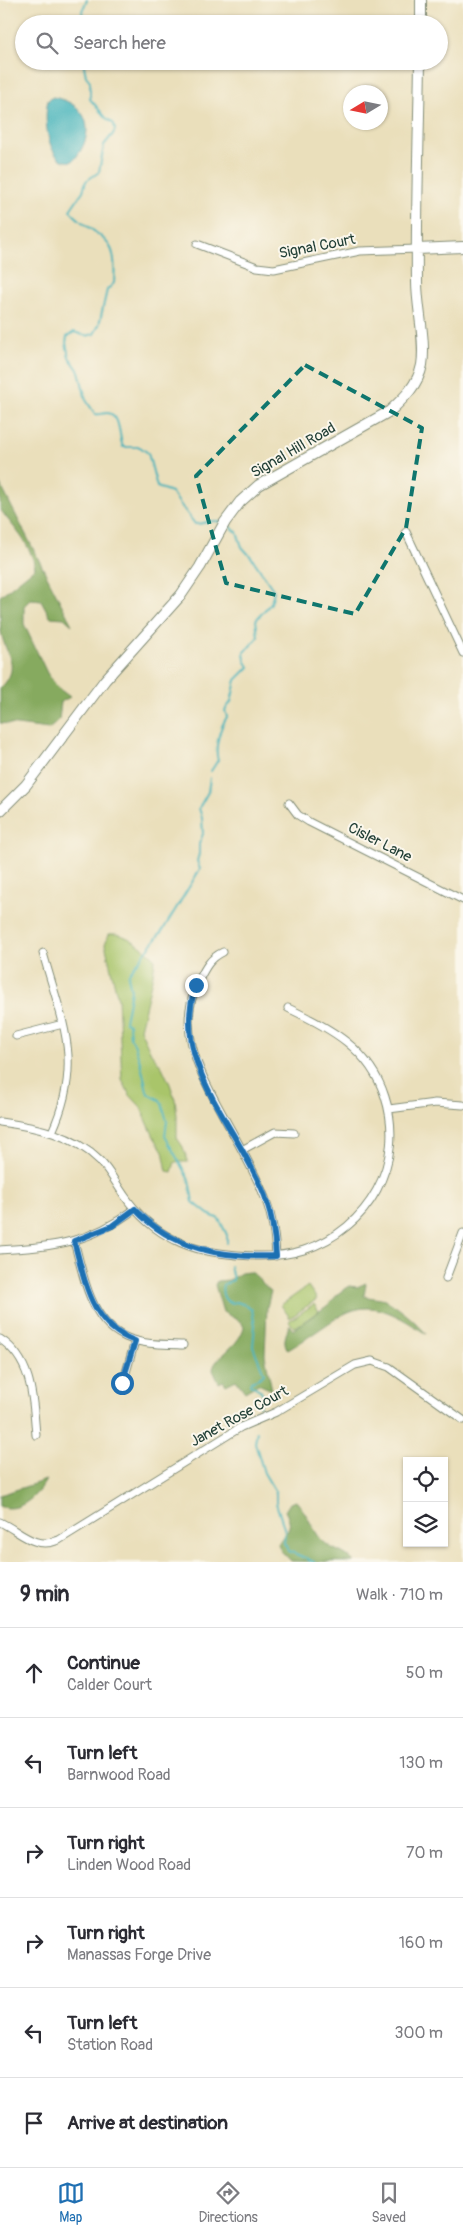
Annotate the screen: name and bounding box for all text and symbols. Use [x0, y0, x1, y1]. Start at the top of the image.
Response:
search box [15, 15, 448, 70]
icon: search [33, 29, 61, 57]
text: Search here [73, 31, 166, 55]
north arrow [343, 85, 388, 130]
street label: Signal Court [277, 230, 358, 263]
street label: Signal Hill Road [247, 418, 339, 482]
street label: Cisler Lane [345, 818, 415, 867]
route end [185, 974, 208, 997]
route start [111, 1372, 134, 1395]
street label: Janet Rose Court [187, 1381, 292, 1451]
map controls [403, 1457, 448, 1547]
button: locate [403, 1457, 448, 1502]
button: layers [403, 1502, 448, 1547]
text: 9 min [20, 1581, 69, 1608]
text: Walk · 710 m [356, 1585, 443, 1605]
text: Continue [67, 1651, 140, 1675]
icon: ahead [20, 1659, 48, 1687]
text: 50 m [406, 1663, 443, 1683]
text: Calder Court [67, 1675, 152, 1695]
text: Turn left [67, 1741, 137, 1765]
icon: left [20, 1749, 48, 1777]
text: 130 m [399, 1753, 443, 1773]
text: Barnwood Road [67, 1765, 171, 1785]
text: Turn right [67, 1831, 145, 1855]
icon: right [20, 1839, 48, 1867]
text: 70 m [406, 1843, 443, 1863]
text: Linden Wood Road [67, 1855, 191, 1875]
text: Turn right [67, 1921, 145, 1945]
icon: right [20, 1929, 48, 1957]
text: 160 m [399, 1933, 443, 1953]
text: Manassas Forge Drive [67, 1945, 211, 1965]
text: Turn left [67, 2011, 137, 2035]
icon: left [20, 2019, 48, 2047]
text: 300 m [395, 2023, 443, 2043]
text: Station Road [67, 2035, 153, 2055]
icon: arrive [20, 2109, 48, 2137]
text: Arrive at destination [67, 2111, 228, 2135]
tab: Map [57, 2179, 85, 2226]
tab: Directions [198, 2179, 258, 2226]
tab: Saved [371, 2179, 406, 2226]

